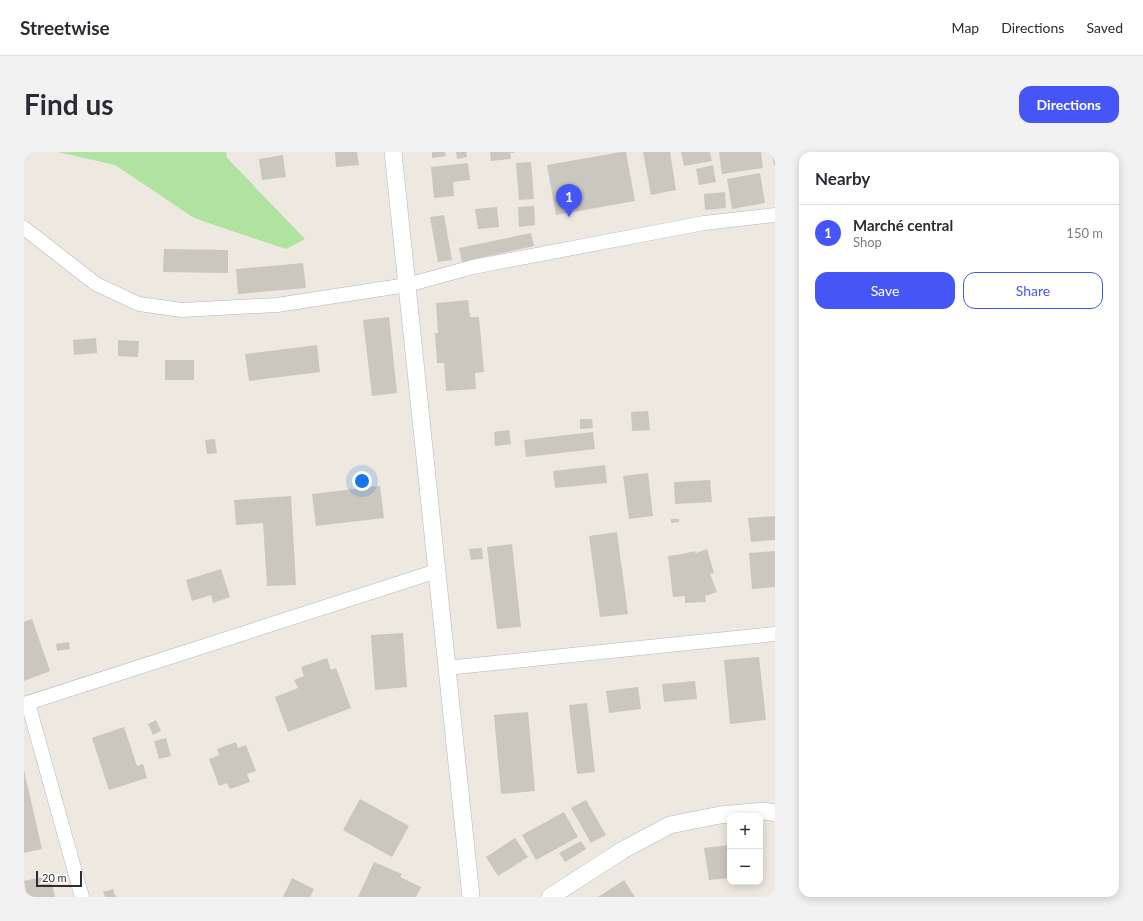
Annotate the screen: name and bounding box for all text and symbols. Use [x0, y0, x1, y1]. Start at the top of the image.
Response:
text: Streetwise [20, 16, 110, 39]
text: Map [952, 19, 979, 36]
text: Directions [1001, 19, 1064, 36]
text: Saved [1086, 19, 1123, 36]
button: Directions [1019, 86, 1119, 123]
text: Find us [24, 87, 114, 121]
text: Nearby [815, 168, 870, 189]
pin: 1 [556, 184, 582, 217]
text: Marché central [853, 216, 953, 234]
text: 1 [824, 225, 832, 241]
text: 150 m [1066, 225, 1103, 241]
text: Shop [853, 234, 882, 250]
button: Save [815, 272, 955, 309]
button: Share [963, 272, 1103, 309]
your location [352, 471, 372, 491]
map controls [727, 813, 763, 885]
button: + [727, 813, 763, 849]
button: − [727, 849, 763, 885]
scale bar [36, 869, 82, 888]
text: 20 m [42, 871, 67, 884]

